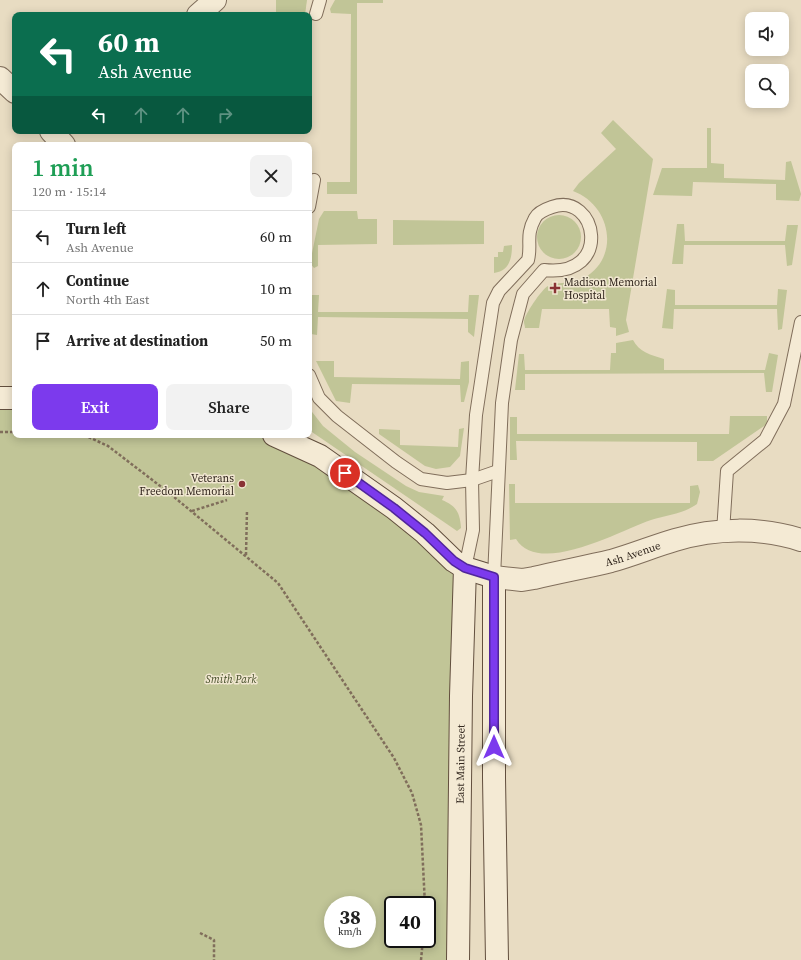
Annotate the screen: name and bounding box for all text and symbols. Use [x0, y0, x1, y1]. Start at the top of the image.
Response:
map controls [745, 12, 789, 108]
button: sound [745, 12, 789, 56]
text: 60 m [98, 23, 160, 61]
icon: left [32, 28, 84, 80]
text: Ash Avenue [98, 59, 192, 84]
button: search [745, 64, 789, 108]
icon: left [88, 104, 110, 126]
icon: ahead [130, 104, 152, 126]
icon: ahead [172, 104, 194, 126]
icon: right [214, 104, 236, 126]
text: 1 min [32, 151, 94, 184]
button: close [250, 155, 292, 197]
text: 120 m · 15:14 [32, 183, 106, 200]
text: Turn left [66, 218, 126, 239]
icon: left [32, 226, 54, 248]
text: 60 m [260, 226, 292, 247]
text: Ash Avenue [66, 239, 134, 256]
text: Continue [66, 270, 129, 291]
place label: Madison Memorial Hospital [564, 275, 657, 303]
icon: ahead [32, 278, 54, 300]
text: 10 m [260, 278, 292, 299]
marker: Madison Memorial Hospital [549, 282, 561, 294]
text: North 4th East [66, 291, 149, 308]
icon: arrive [32, 330, 54, 352]
text: Arrive at destination [66, 330, 208, 351]
text: 50 m [260, 330, 292, 351]
button: Exit [32, 384, 158, 430]
button: Share [166, 384, 292, 430]
pin [328, 456, 362, 490]
icon: arrive [334, 462, 356, 484]
place label: Veterans Freedom Memorial [139, 471, 234, 499]
marker: Veterans Freedom Memorial [237, 479, 247, 489]
street label: Ash Avenue [604, 538, 663, 570]
park label: Smith Park [206, 672, 257, 687]
street label: East Main Street [453, 724, 469, 804]
position arrow [473, 726, 515, 768]
speed limit sign: 40 [384, 896, 436, 948]
text: 38 [339, 903, 361, 931]
text: km/h [338, 925, 362, 938]

